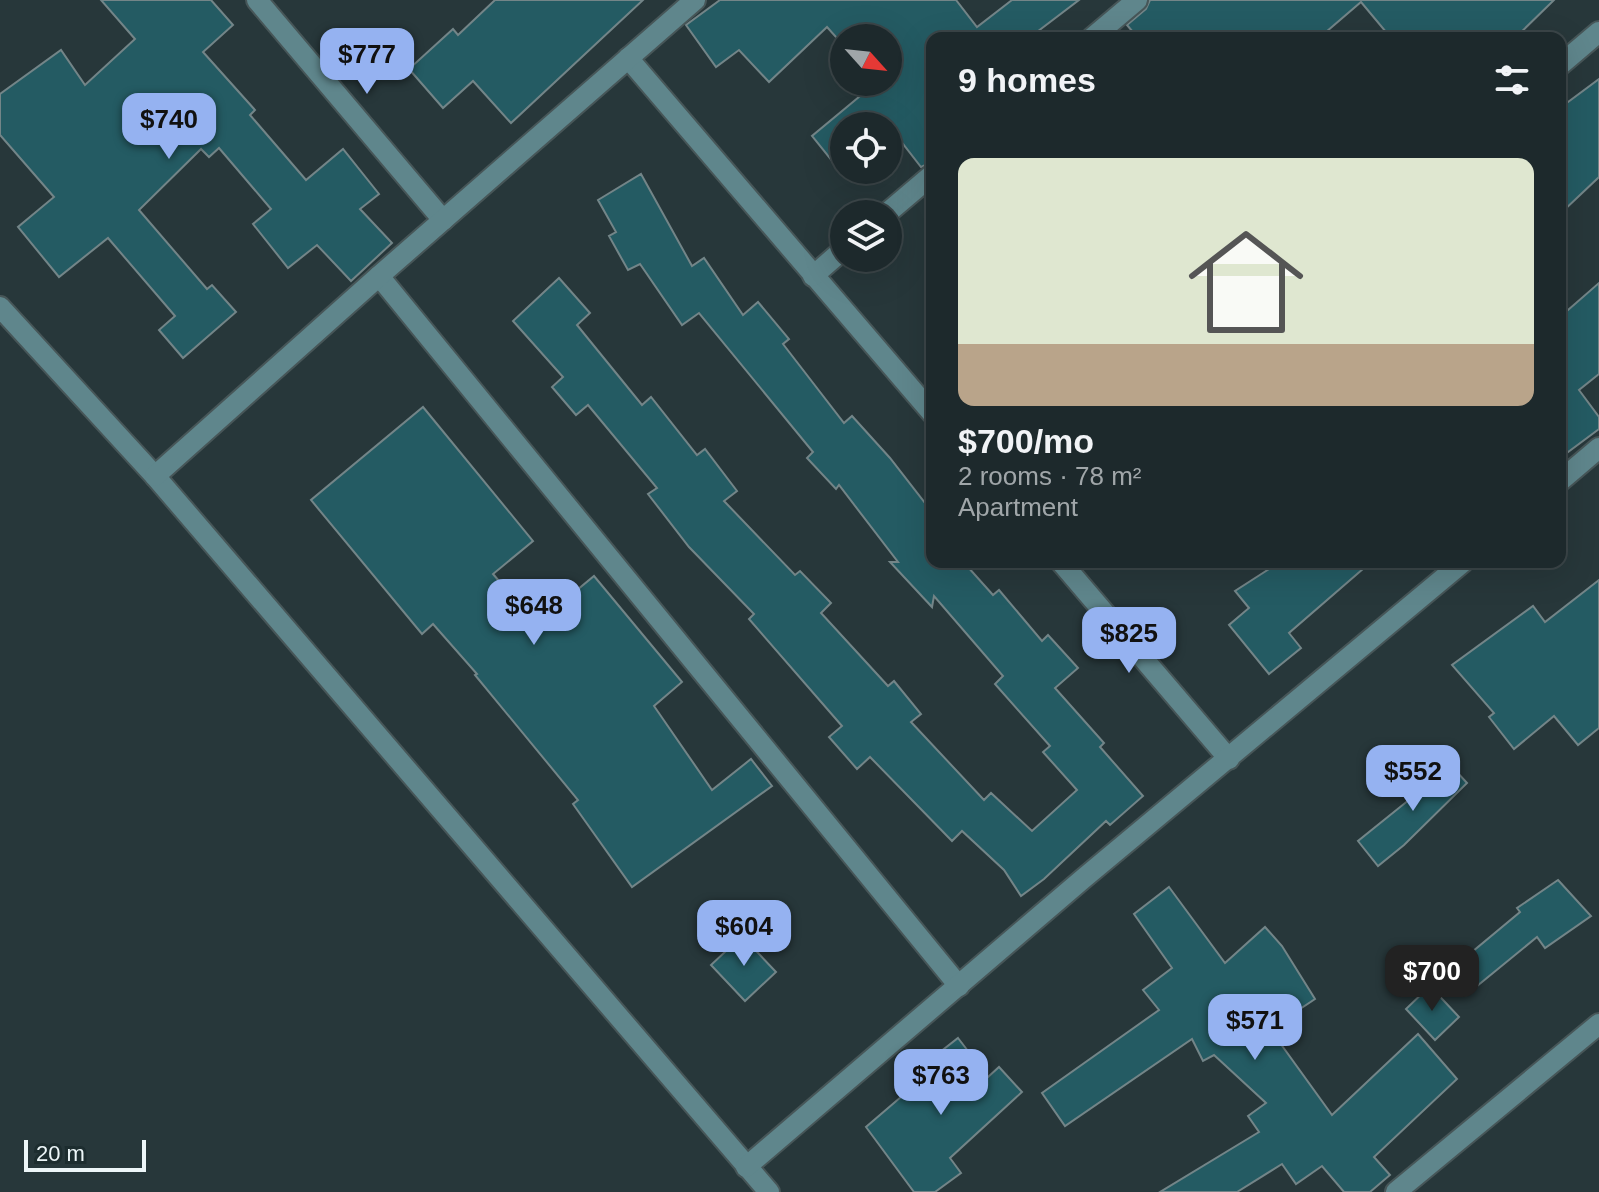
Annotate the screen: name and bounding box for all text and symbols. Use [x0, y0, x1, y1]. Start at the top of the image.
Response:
north arrow [830, 24, 902, 96]
map controls [830, 24, 902, 272]
pin: $777 [320, 28, 414, 96]
text: $777 [338, 39, 396, 69]
icon: filters [1490, 58, 1534, 102]
text: 9 homes [958, 61, 1096, 99]
pin: $740 [122, 93, 216, 161]
text: $740 [140, 104, 198, 134]
button: locate [830, 112, 902, 184]
button: layers [830, 200, 902, 272]
icon: home [1174, 210, 1318, 354]
text: $700/mo [958, 422, 1094, 460]
text: 2 rooms · 78 m² [958, 461, 1142, 491]
text: Apartment [958, 492, 1078, 522]
pin: $648 [487, 579, 581, 647]
text: $648 [505, 590, 563, 620]
pin: $825 [1082, 607, 1176, 675]
text: $825 [1100, 618, 1158, 648]
pin: $552 [1366, 745, 1460, 813]
text: $552 [1384, 756, 1442, 786]
pin: $604 [697, 900, 791, 968]
text: $604 [715, 911, 773, 941]
pin: $700 [1385, 945, 1479, 1013]
text: $700 [1403, 956, 1461, 986]
pin: $571 [1208, 994, 1302, 1062]
text: $571 [1226, 1005, 1284, 1035]
pin: $763 [894, 1049, 988, 1117]
text: $763 [912, 1060, 970, 1090]
scale bar [24, 1136, 146, 1172]
text: 20 m [36, 1141, 85, 1166]

